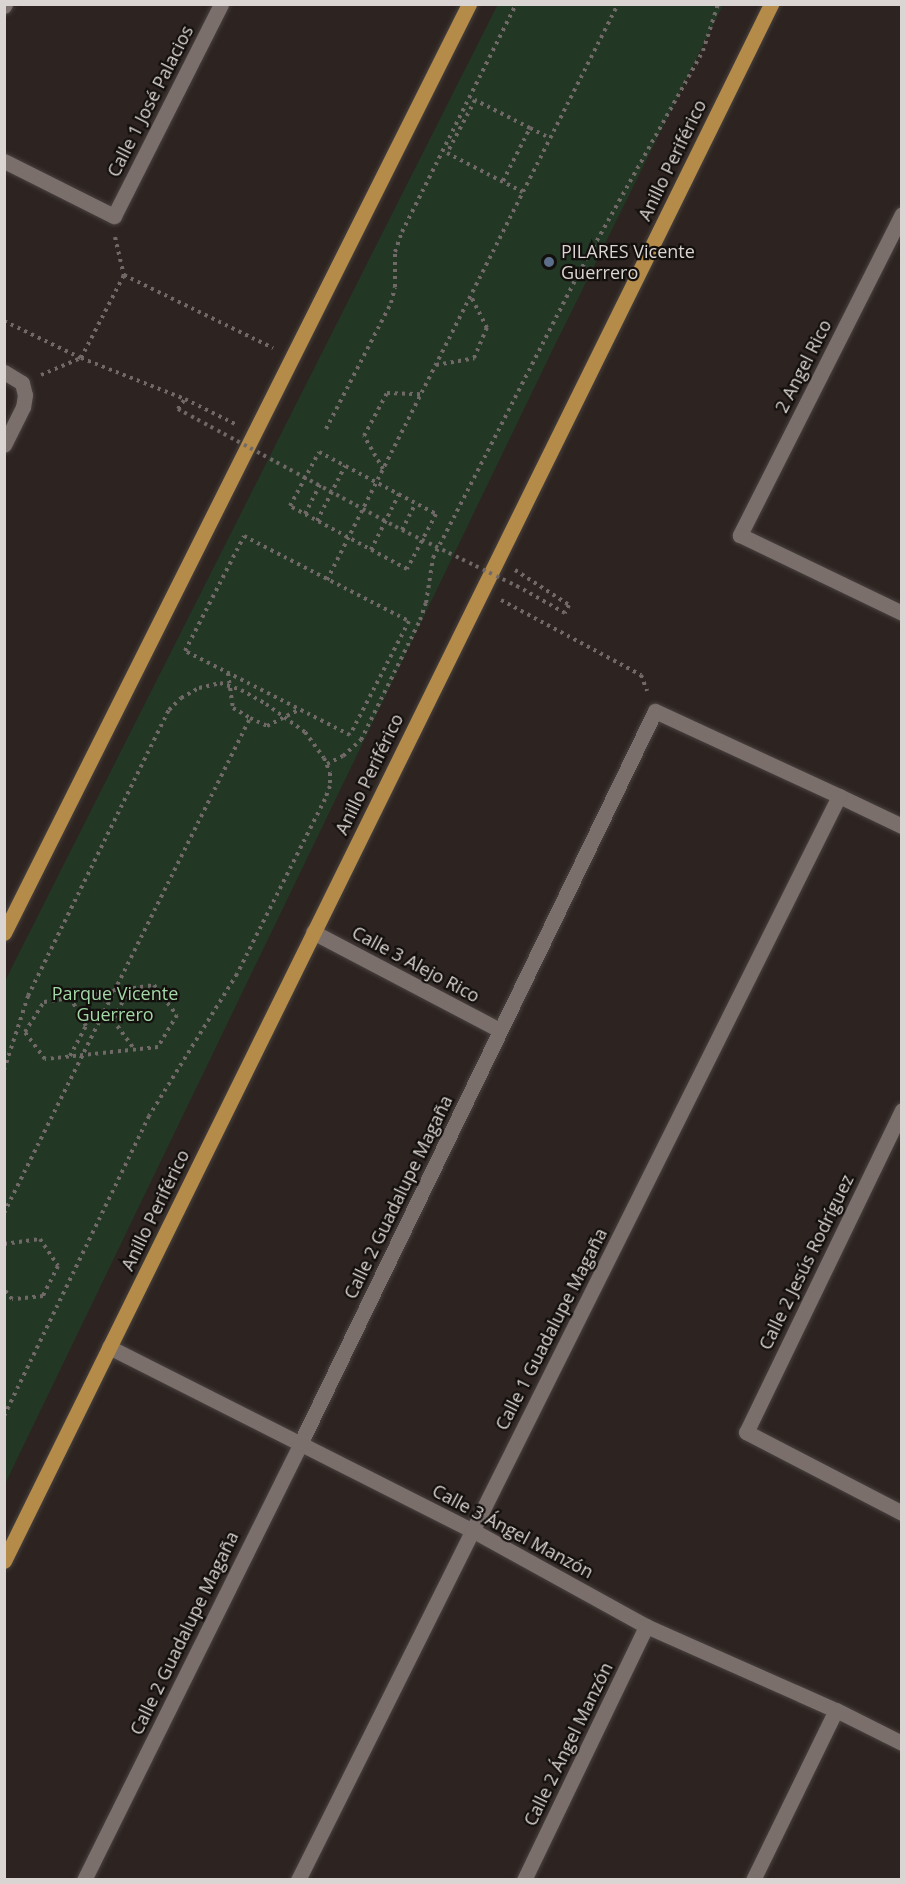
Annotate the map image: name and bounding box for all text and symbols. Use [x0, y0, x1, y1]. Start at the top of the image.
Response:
street label: Calle 1 José Palacios [102, 22, 198, 180]
street label: Anillo Periférico [633, 96, 711, 224]
place label: PILARES Vicente Guerrero [561, 241, 695, 284]
marker: PILARES Vicente Guerrero [542, 255, 556, 269]
street label: 2 Angel Rico [770, 316, 836, 416]
street label: Anillo Periférico [330, 710, 408, 838]
street label: Calle 3 Alejo Rico [349, 921, 483, 1007]
park label: Parque Vicente Guerrero [52, 983, 178, 1026]
street label: Calle 2 Guadalupe Magaña [339, 1092, 457, 1302]
street label: Anillo Periférico [116, 1146, 194, 1274]
street label: Calle 2 Jesús Rodríguez [754, 1171, 858, 1353]
street label: Calle 1 Guadalupe Magaña [491, 1224, 611, 1434]
street label: Calle 3 Ángel Manzón [429, 1479, 597, 1583]
street label: Calle 2 Guadalupe Magaña [125, 1528, 243, 1738]
street label: Calle 2 Ángel Manzón [519, 1659, 617, 1829]

